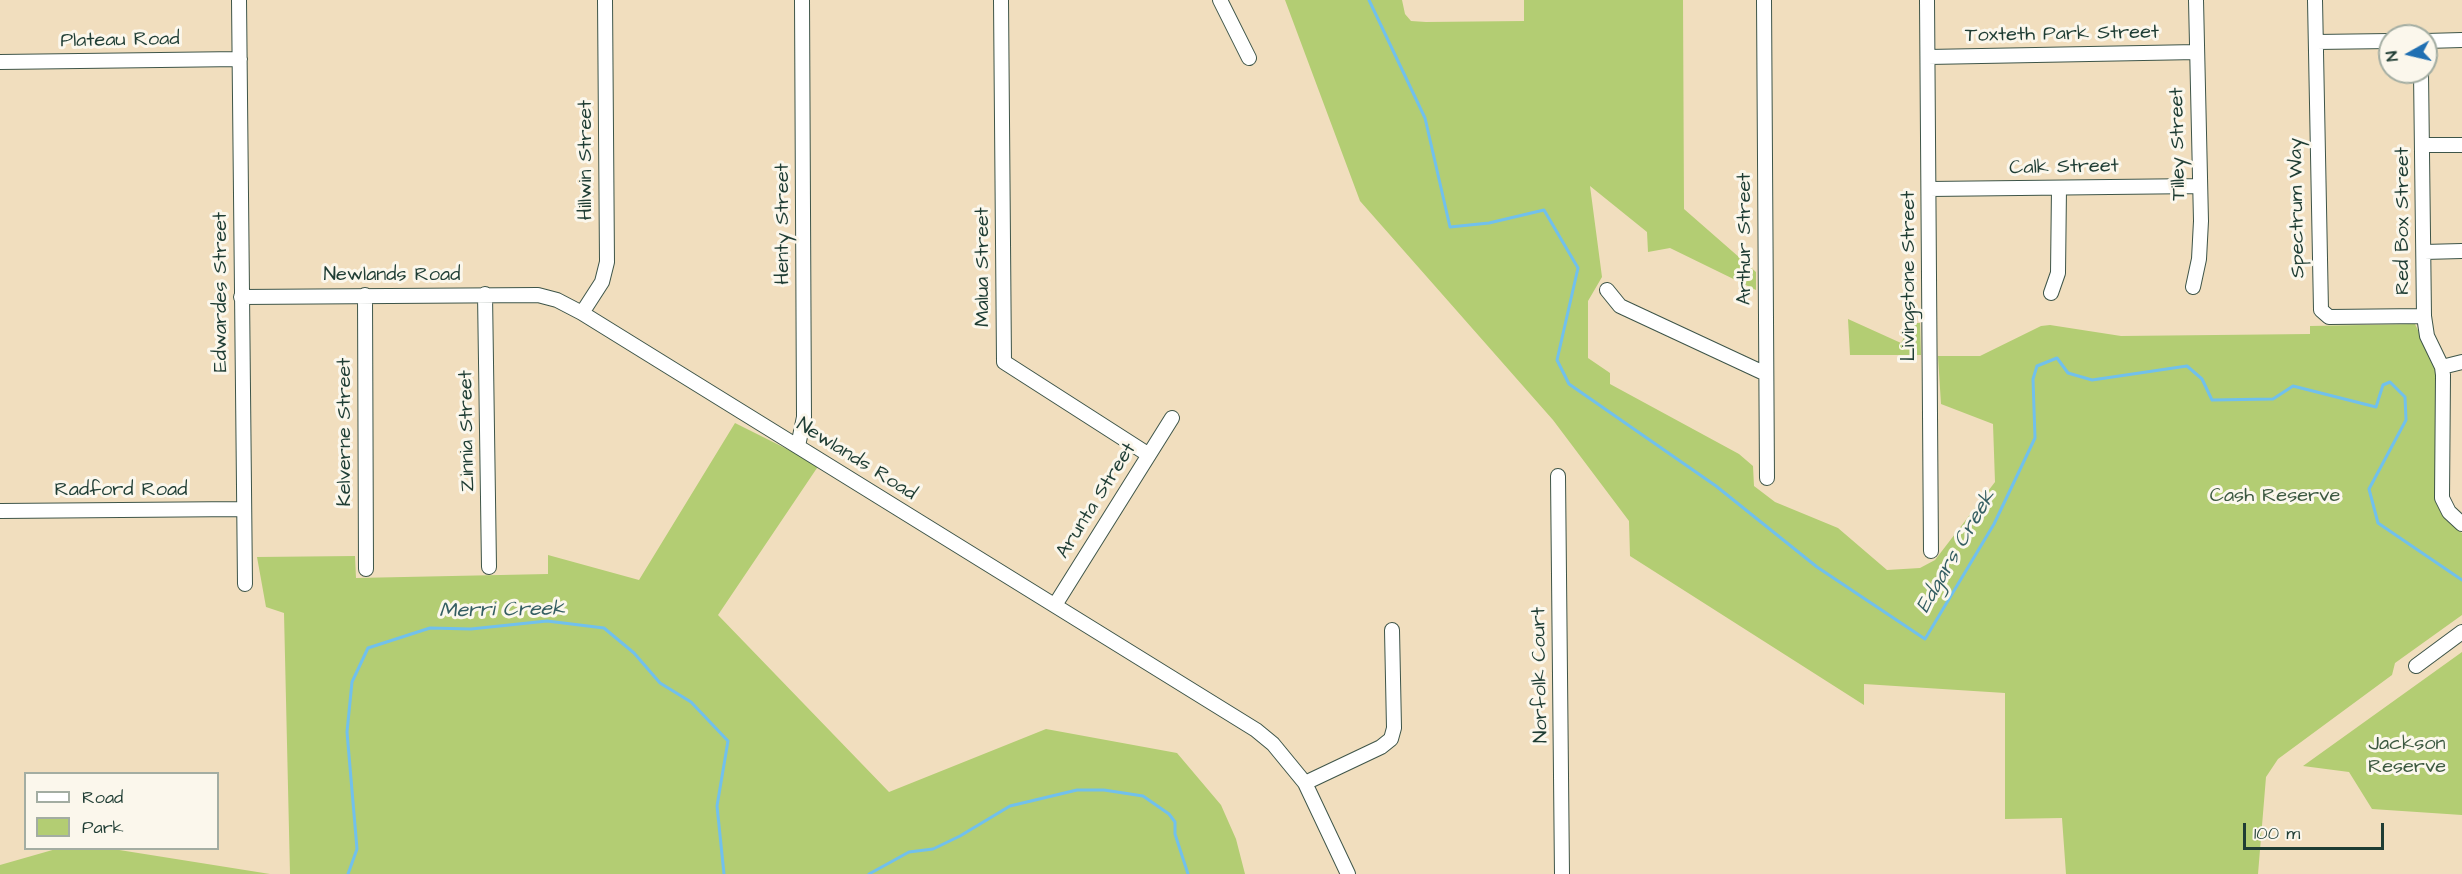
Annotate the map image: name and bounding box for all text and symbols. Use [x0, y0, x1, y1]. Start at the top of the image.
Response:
street label: Toxteth Park Street [1965, 21, 2159, 49]
north arrow [2378, 24, 2438, 84]
street label: Plateau Road [60, 28, 180, 54]
text: N [2381, 50, 2404, 63]
street label: Tilley Street [2166, 87, 2192, 201]
street label: Hillwin Street [575, 100, 599, 220]
street label: Spectrum Way [2285, 138, 2311, 278]
street label: Red Box Street [2392, 147, 2416, 295]
street label: Calk Street [2009, 155, 2119, 181]
street label: Henty Street [772, 163, 796, 285]
street label: Arthur Street [1734, 173, 1758, 305]
street label: Livingstone Street [1898, 191, 1922, 361]
street label: Malua Street [972, 207, 996, 327]
street label: Edwardes Street [210, 212, 234, 372]
street label: Newlands Road [323, 264, 461, 288]
street label: Kelverne Street [334, 358, 358, 506]
street label: Zinnia Street [455, 370, 481, 492]
street label: Newlands Road [792, 414, 920, 506]
street label: Arunta Street [1052, 439, 1142, 563]
street label: Radford Road [54, 479, 188, 503]
park label: Cash Reserve [2210, 485, 2340, 509]
water label: Edgars Creek [1912, 486, 2002, 618]
water label: Merri Creek [439, 597, 565, 625]
street label: Norfolk Court [1528, 607, 1554, 743]
park label: Jackson Reserve [2368, 733, 2446, 780]
legend [24, 772, 219, 850]
text: Road [82, 785, 123, 810]
scale bar [2246, 811, 2387, 849]
text: Park [82, 815, 124, 840]
text: 100 m [2254, 821, 2300, 846]

